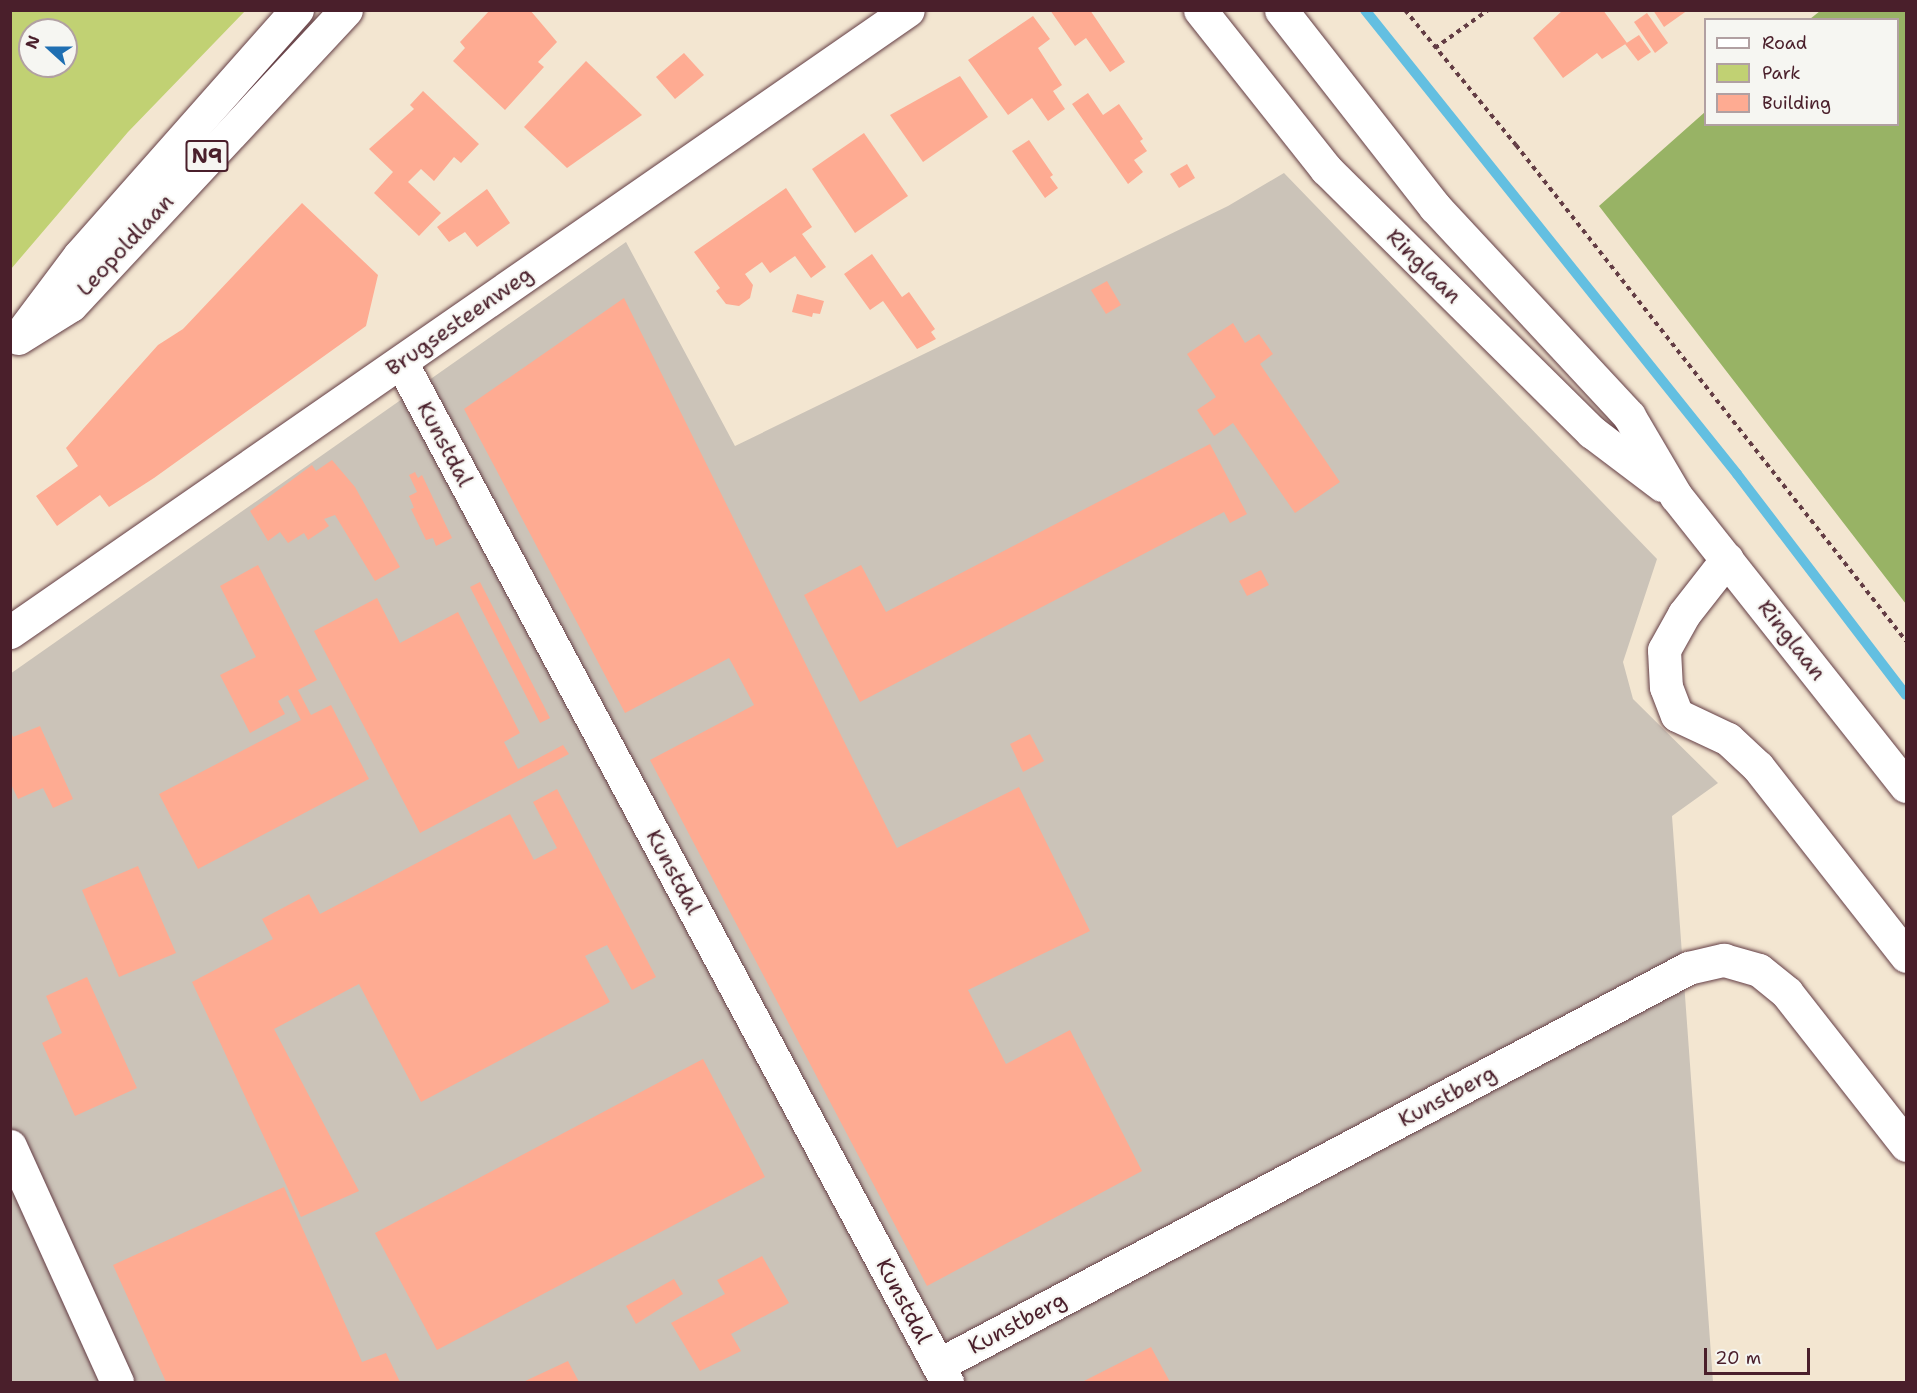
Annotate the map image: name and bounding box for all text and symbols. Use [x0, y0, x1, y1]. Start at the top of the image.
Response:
north arrow [18, 18, 78, 78]
legend [1704, 18, 1899, 126]
text: Road [1762, 31, 1807, 55]
text: N [21, 32, 45, 52]
text: Park [1762, 61, 1801, 85]
text: Building [1762, 91, 1831, 115]
road number: N9 [184, 138, 230, 174]
street label: Leopoldlaan [71, 188, 179, 302]
street label: Ringlaan [1381, 223, 1467, 309]
street label: Brugsesteenweg [381, 261, 537, 381]
street label: Kunstdal [412, 397, 478, 491]
street label: Ringlaan [1752, 594, 1832, 686]
street label: Kunstdal [641, 825, 707, 919]
street label: Kunstberg [1394, 1059, 1500, 1133]
street label: Kunstdal [871, 1254, 937, 1348]
street label: Kunstberg [964, 1286, 1070, 1360]
scale bar [1707, 1336, 1814, 1374]
text: 20 m [1715, 1346, 1761, 1370]

